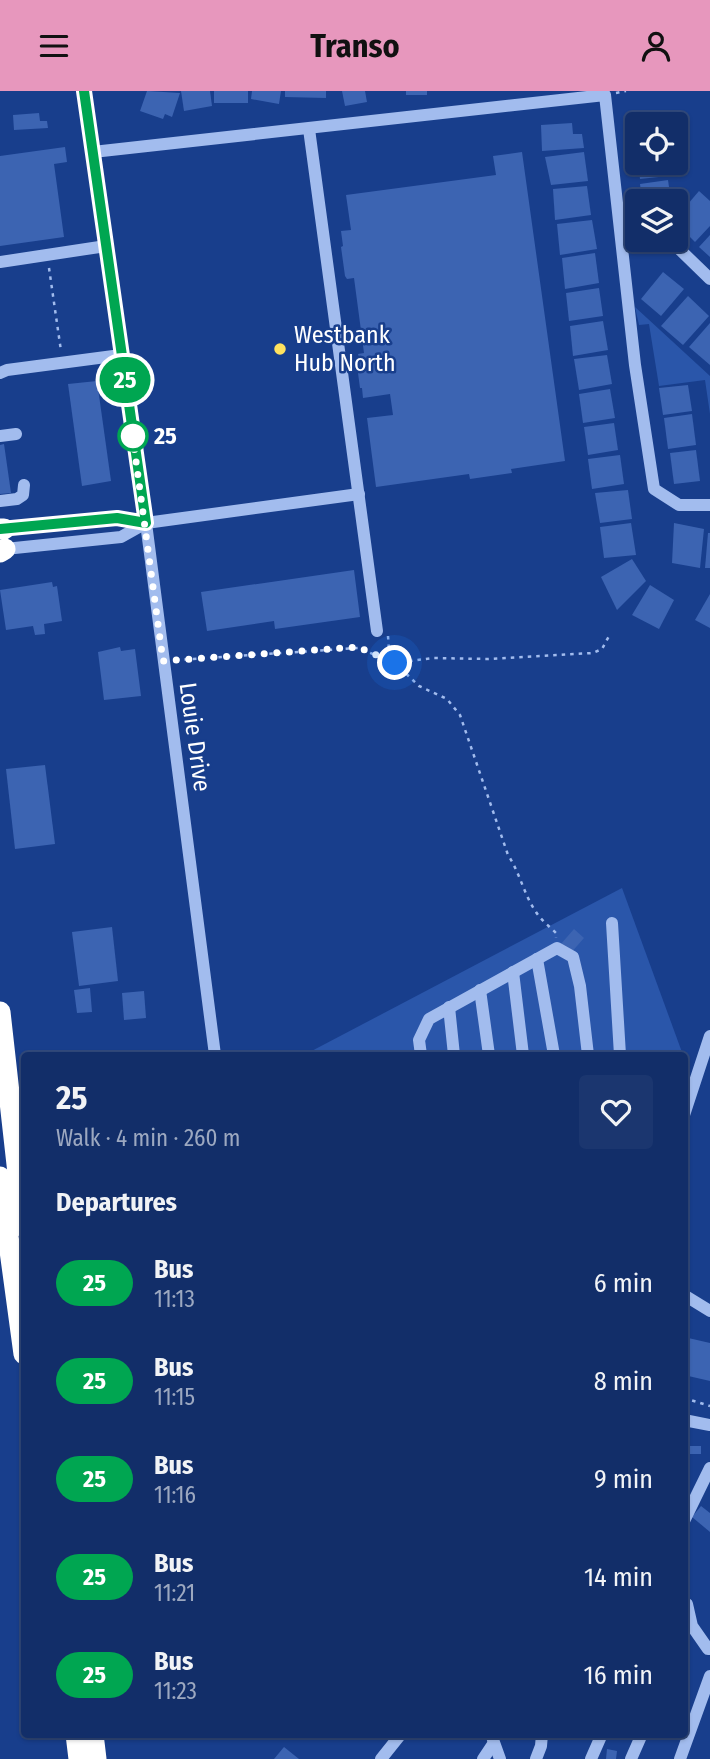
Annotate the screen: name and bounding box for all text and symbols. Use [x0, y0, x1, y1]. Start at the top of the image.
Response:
icon: menu [35, 27, 73, 65]
text: Transo [310, 27, 400, 65]
icon: person [637, 27, 675, 65]
map controls [625, 112, 688, 252]
button: locate [625, 112, 688, 175]
button: layers [625, 189, 688, 252]
place label: Westbank Hub North [294, 321, 396, 377]
marker: Westbank Hub North [272, 341, 288, 357]
line badge: 25 [94, 357, 156, 403]
text: 25 [114, 366, 136, 394]
marker: 25 [118, 421, 148, 451]
place label: 25 [153, 422, 177, 450]
your location [377, 645, 412, 680]
street label: Louie Drive [174, 681, 216, 793]
button: heart [579, 1075, 653, 1149]
text: 25 [56, 1078, 87, 1118]
text: Walk · 4 min · 260 m [56, 1124, 241, 1152]
text: Departures [56, 1187, 177, 1218]
text: Bus [154, 1254, 193, 1285]
text: 6 min [594, 1268, 653, 1299]
text: 25 [83, 1269, 106, 1297]
text: 11:13 [154, 1285, 195, 1313]
text: Bus [154, 1352, 193, 1383]
text: 8 min [594, 1366, 653, 1397]
text: 25 [83, 1367, 106, 1395]
text: 11:15 [154, 1383, 195, 1411]
text: Bus [154, 1450, 193, 1481]
text: 9 min [594, 1464, 653, 1495]
text: 25 [83, 1465, 106, 1493]
text: 11:16 [154, 1481, 196, 1509]
text: Bus [154, 1548, 193, 1579]
text: 14 min [584, 1562, 653, 1593]
text: 25 [83, 1563, 106, 1591]
text: 11:21 [154, 1579, 195, 1607]
text: Bus [154, 1646, 193, 1677]
text: 16 min [584, 1660, 653, 1691]
text: 25 [83, 1661, 106, 1689]
text: 11:23 [154, 1677, 197, 1705]

